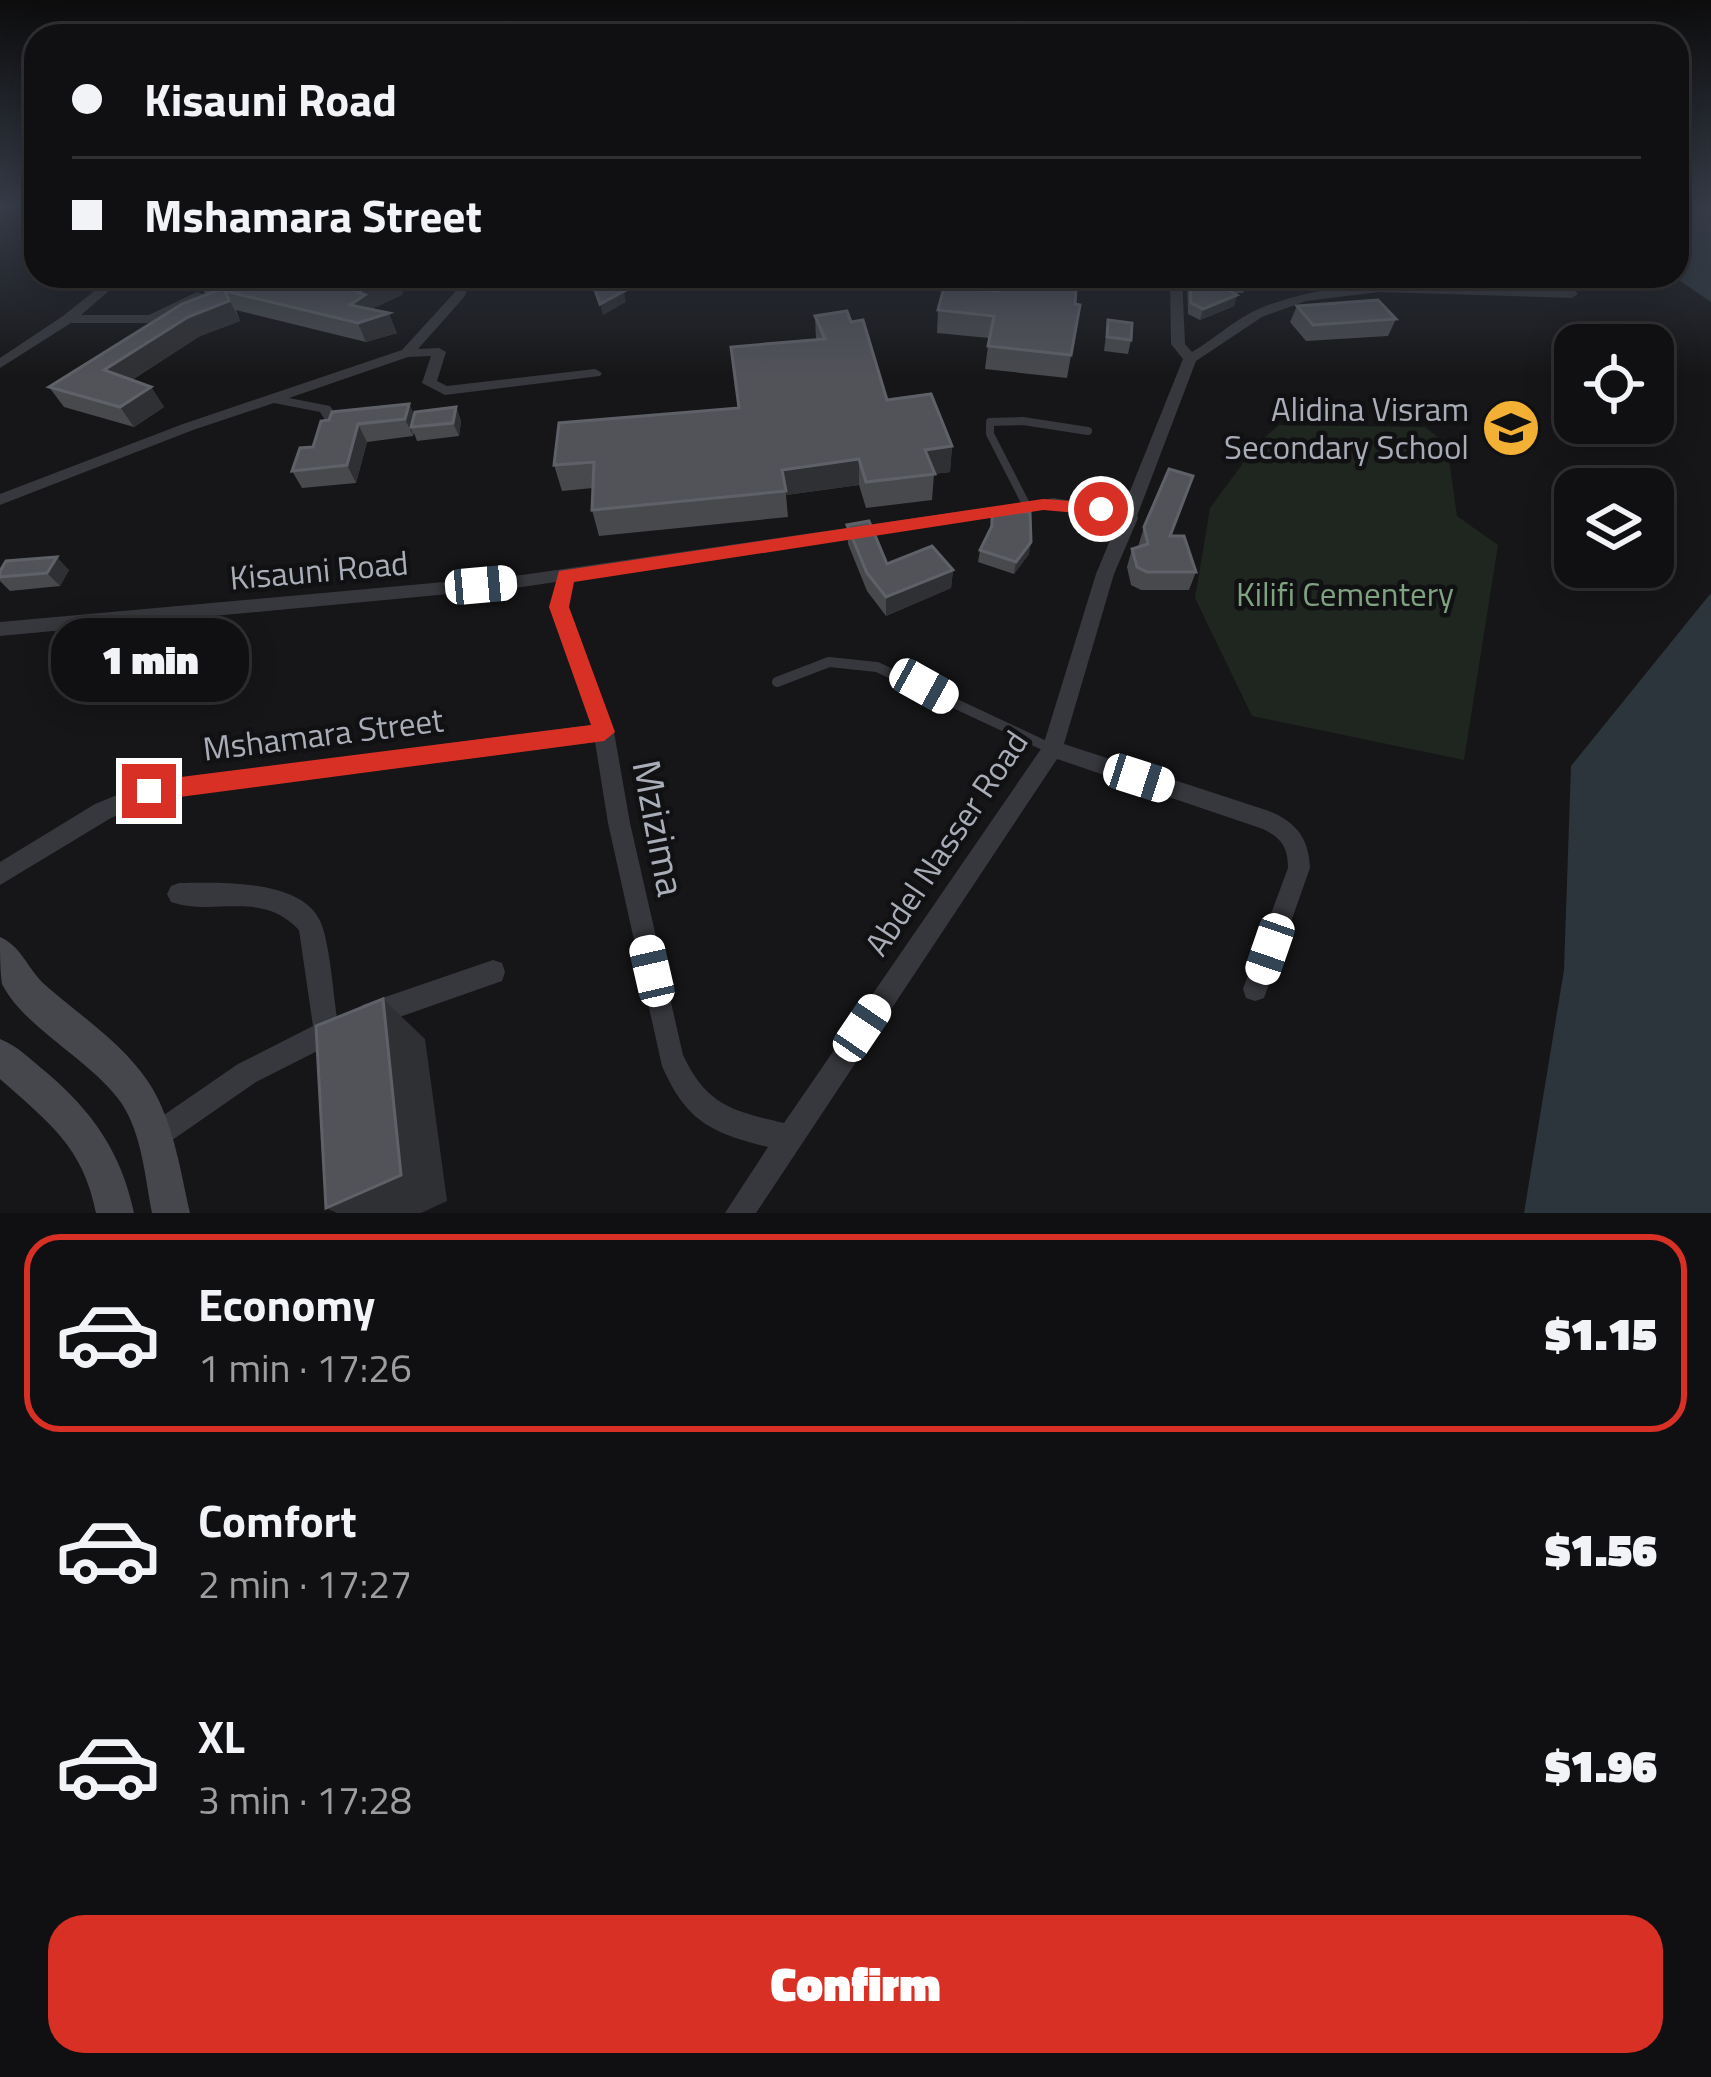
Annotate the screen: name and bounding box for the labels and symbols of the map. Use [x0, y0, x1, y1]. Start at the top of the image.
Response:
place label: Alidina Visram Secondary School [1224, 384, 1469, 472]
school or university icon: Alidina Visram Secondary School [1480, 397, 1542, 459]
route start [1074, 482, 1128, 536]
street label: Kisauni Road [228, 537, 410, 603]
car [444, 564, 518, 606]
park label: Kilifi Cementery [1236, 569, 1454, 619]
callout: 1 min [50, 617, 248, 701]
car [884, 653, 964, 719]
street label: Mshamara Street [200, 694, 446, 774]
street label: Abdel Nasser Road [852, 720, 1040, 966]
car [1099, 750, 1179, 806]
street label: Mzizima [617, 755, 702, 901]
route end [122, 764, 176, 818]
car [1241, 909, 1299, 989]
car [626, 932, 678, 1010]
car [827, 988, 897, 1068]

